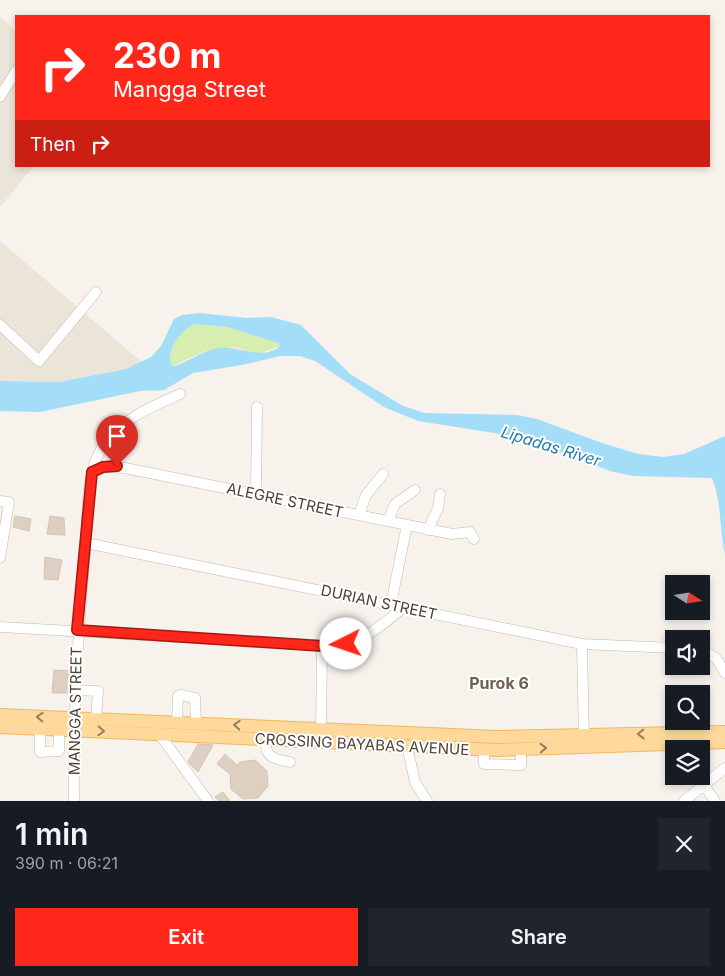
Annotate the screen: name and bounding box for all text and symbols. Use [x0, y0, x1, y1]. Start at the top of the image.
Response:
text: 230 m [113, 34, 221, 76]
icon: right [30, 35, 95, 100]
text: Mangga Street [113, 76, 266, 102]
icon: right [86, 130, 114, 158]
text: Then [30, 133, 76, 156]
pin [96, 415, 138, 466]
water label: Lipadas River [499, 421, 604, 471]
icon: arrive [103, 422, 131, 450]
street label: ALEGRE STREET [225, 478, 345, 522]
north arrow [665, 575, 710, 620]
map controls [665, 575, 710, 785]
street label: DURIAN STREET [319, 580, 439, 624]
position arrow [319, 617, 371, 669]
button: sound [665, 630, 710, 675]
street label: MANGGA STREET [64, 647, 86, 775]
district label: Purok 6 [469, 673, 529, 693]
button: search [665, 685, 710, 730]
one-way arrow [35, 711, 43, 722]
one-way arrow [233, 720, 241, 731]
one-way arrow [97, 726, 105, 737]
street label: CROSSING BAYABAS AVENUE [254, 729, 470, 759]
one-way arrow [637, 729, 645, 739]
button: layers [665, 740, 710, 785]
one-way arrow [539, 743, 547, 754]
text: 1 min [15, 816, 88, 852]
button: close [658, 818, 710, 870]
text: 390 m · 06:21 [15, 853, 118, 873]
button: Exit [15, 908, 358, 966]
button: Share [368, 908, 710, 966]

